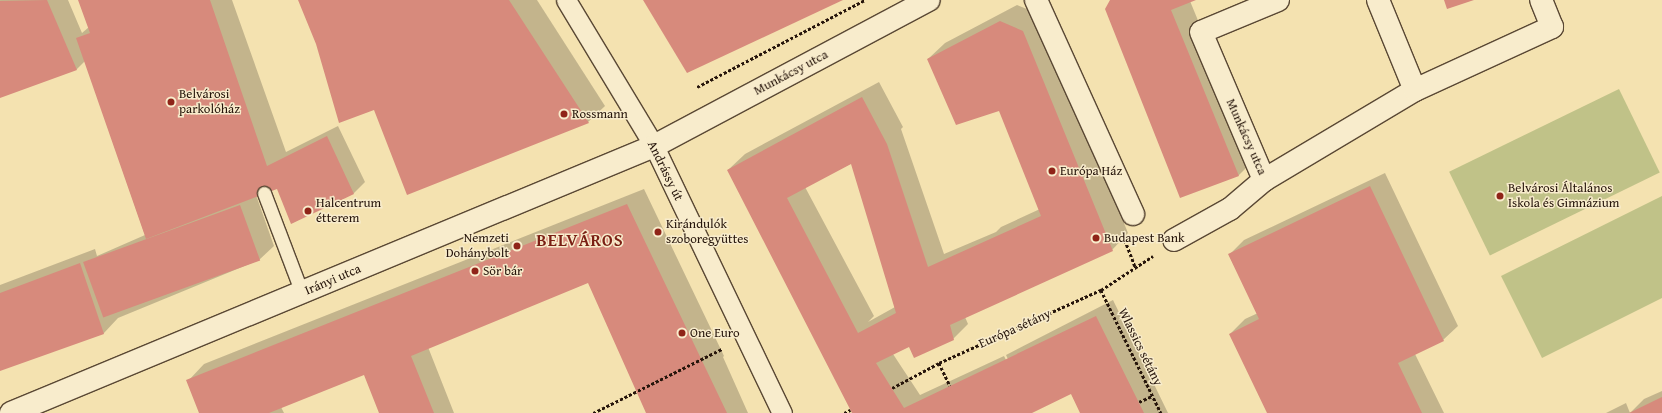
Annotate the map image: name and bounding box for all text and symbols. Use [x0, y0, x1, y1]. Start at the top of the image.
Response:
street label: Munkácsy utca [751, 47, 831, 99]
place label: Belvárosi parkolóház [179, 87, 240, 118]
marker: Belvárosi parkolóház [166, 97, 176, 107]
street label: Munkácsy utca [1222, 97, 1270, 177]
place label: Rossmann [572, 106, 628, 122]
marker: Rossmann [559, 109, 569, 119]
street label: Andrássy út [644, 138, 686, 204]
place label: Európa Ház [1060, 163, 1122, 179]
marker: Európa Ház [1047, 166, 1057, 176]
place label: Belvárosi Általános Iskola és Gimnázium [1508, 181, 1619, 212]
marker: Belvárosi Általános Iskola és Gimnázium [1495, 191, 1505, 201]
place label: Halcentrum étterem [316, 196, 381, 227]
marker: Halcentrum étterem [303, 206, 313, 216]
place label: Kirándulók szoboregyüttes [666, 217, 749, 248]
marker: Kirándulók szoboregyüttes [653, 227, 663, 237]
district label: BELVÁROS [536, 230, 624, 250]
place label: Budapest Bank [1104, 230, 1185, 246]
place label: Nemzeti Dohánybolt [446, 231, 509, 262]
marker: Budapest Bank [1091, 233, 1101, 243]
marker: Nemzeti Dohánybolt [512, 241, 522, 251]
street label: Irányi utca [303, 261, 363, 299]
place label: Sör bár [483, 263, 522, 279]
marker: Sör bár [470, 266, 480, 276]
street label: Európa sétány [976, 306, 1054, 352]
street label: Wlassics sétány [1114, 306, 1166, 388]
place label: One Euro [690, 325, 740, 341]
marker: One Euro [677, 328, 687, 338]

